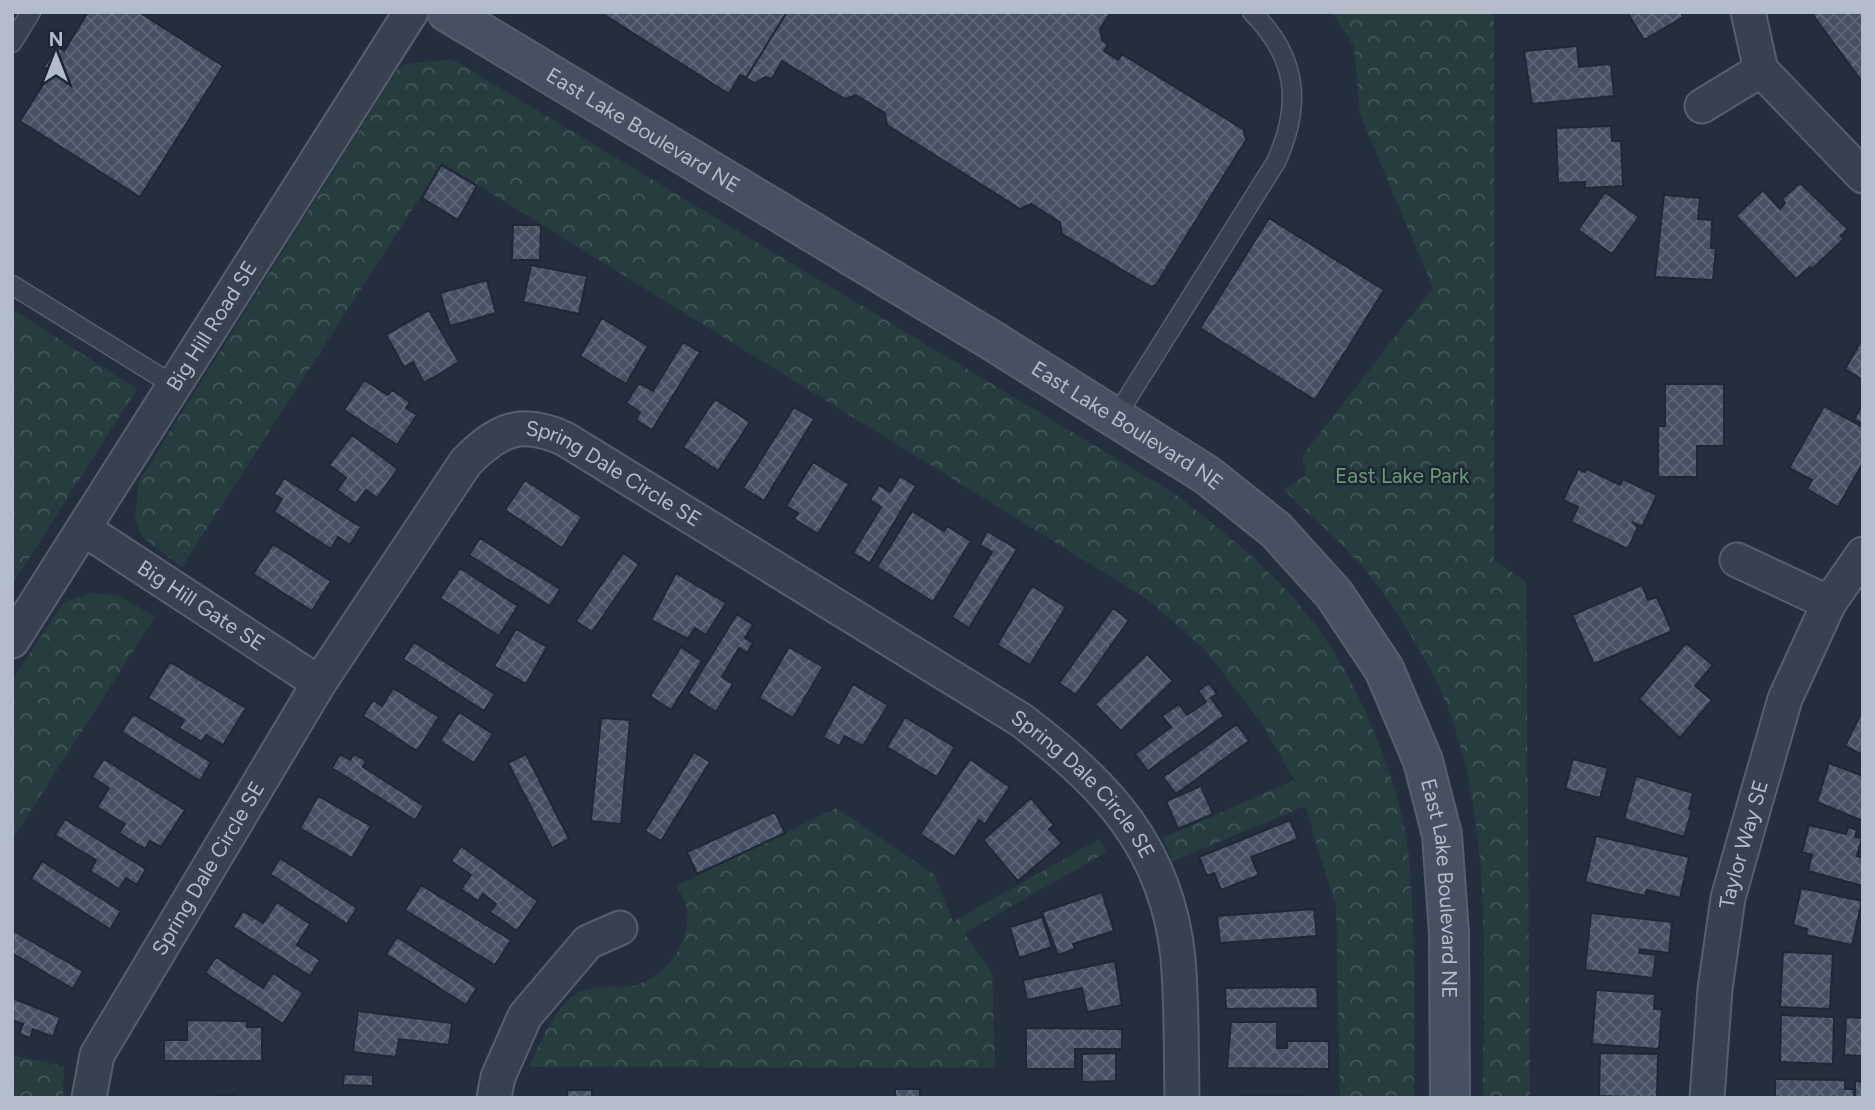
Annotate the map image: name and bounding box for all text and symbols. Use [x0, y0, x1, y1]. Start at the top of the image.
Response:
north arrow [21, 21, 91, 91]
text: N [49, 28, 63, 51]
street label: East Lake Boulevard NE [542, 62, 745, 198]
street label: Big Hill Road SE [161, 256, 262, 395]
street label: East Lake Boulevard NE [1027, 355, 1228, 495]
street label: Spring Dale Circle SE [525, 415, 706, 532]
park label: East Lake Park [1335, 463, 1470, 488]
street label: Big Hill Gate SE [133, 555, 270, 656]
street label: Spring Dale Circle SE [1007, 704, 1160, 863]
street label: East Lake Boulevard NE [1416, 776, 1462, 999]
street label: Spring Dale Circle SE [146, 777, 269, 960]
street label: Taylor Way SE [1714, 777, 1773, 910]

